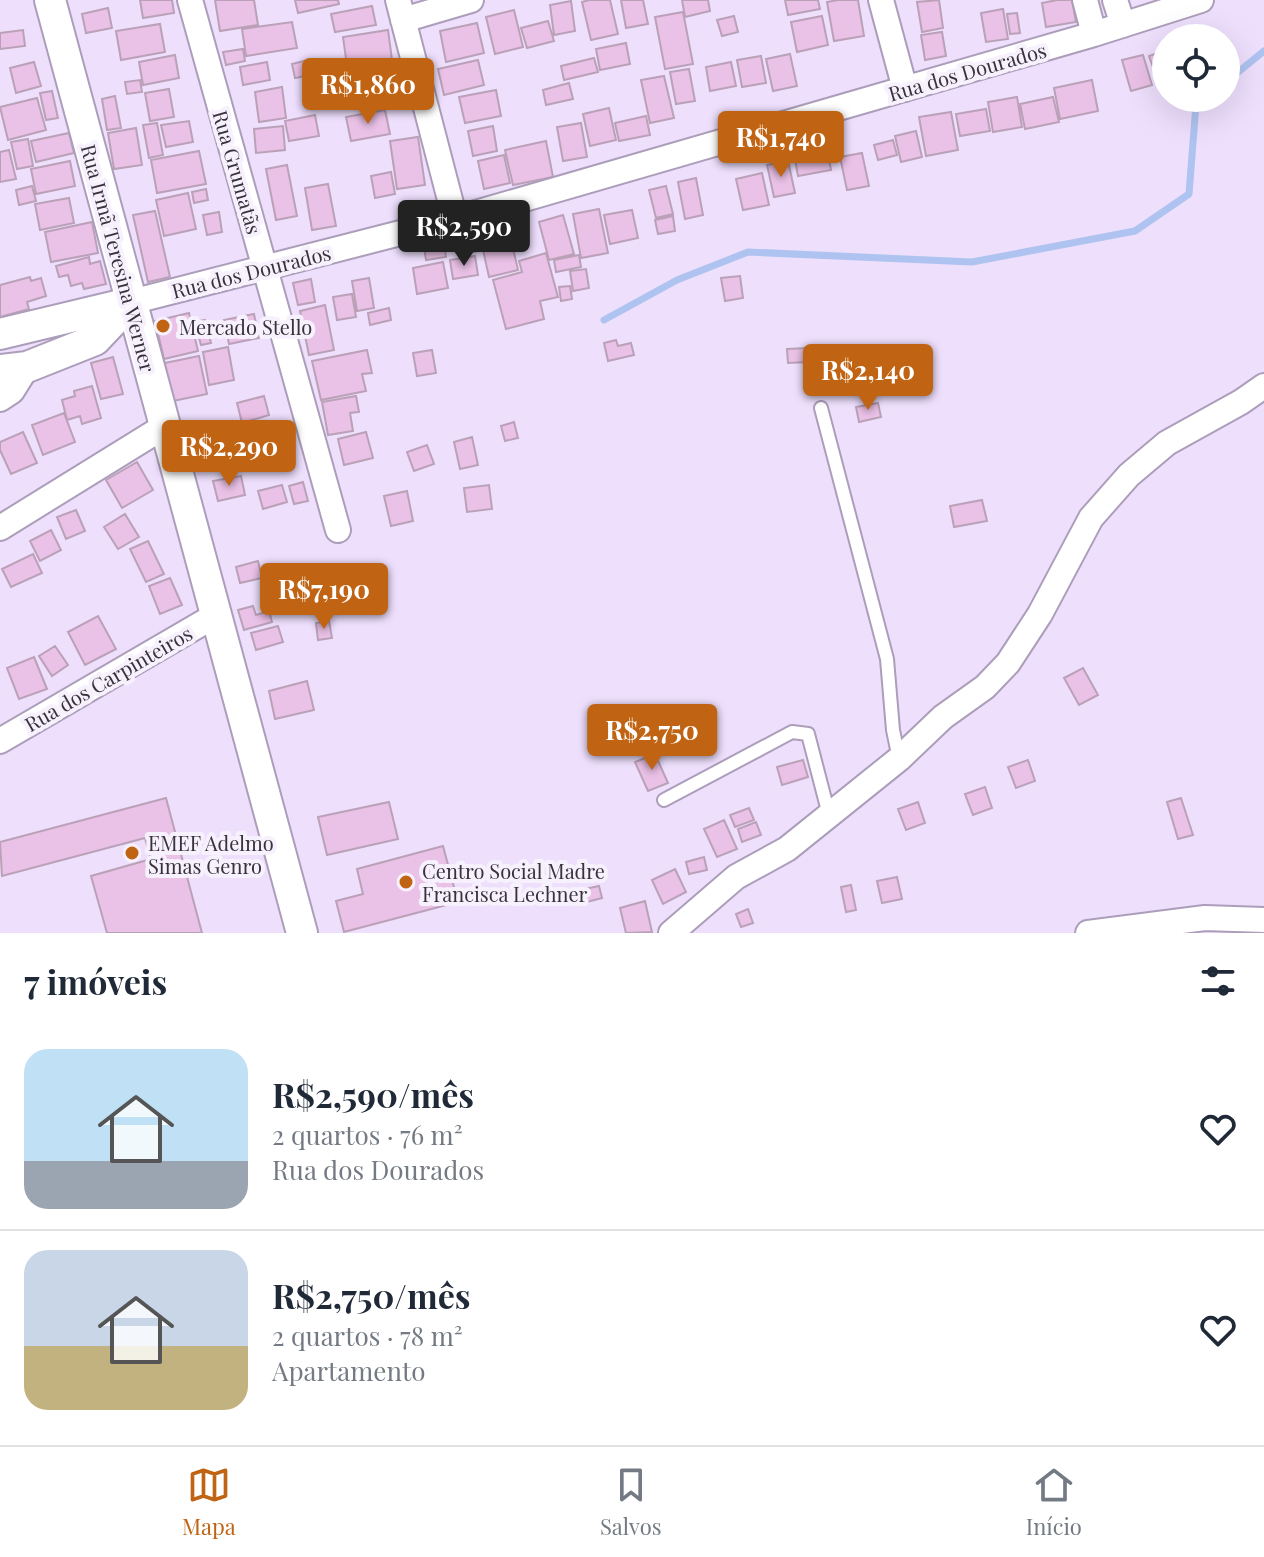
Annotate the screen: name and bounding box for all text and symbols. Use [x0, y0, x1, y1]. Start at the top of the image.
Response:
map controls [1152, 24, 1240, 112]
button: locate [1152, 24, 1240, 112]
street label: Rua dos Dourados [885, 36, 1049, 106]
pin: R$1,860 [294, 58, 442, 126]
text: R$1,860 [320, 66, 416, 101]
street label: Rua Grumatãs [207, 107, 269, 237]
pin: R$1,740 [707, 111, 855, 179]
text: R$1,740 [736, 119, 826, 154]
street label: Rua Irmã Teresina Werner [76, 141, 162, 375]
pin: R$2,590 [390, 200, 538, 268]
text: R$2,590 [416, 208, 512, 243]
street label: Rua dos Dourados [169, 238, 333, 304]
place label: Mercado Stello [179, 313, 312, 340]
marker: Mercado Stello [154, 317, 172, 335]
pin: R$2,140 [794, 344, 942, 412]
text: R$2,140 [821, 352, 915, 387]
pin: R$2,290 [155, 420, 303, 488]
text: R$2,290 [180, 428, 278, 463]
pin: R$7,190 [250, 563, 398, 631]
text: R$7,190 [278, 571, 370, 606]
street label: Rua dos Carpinteiros [19, 619, 197, 737]
pin: R$2,750 [578, 704, 726, 772]
text: R$2,750 [605, 712, 699, 747]
place label: EMEF Adelmo Simas Genro [148, 829, 274, 879]
marker: EMEF Adelmo Simas Genro [123, 844, 141, 862]
place label: Centro Social Madre Francisca Lechner [422, 857, 605, 907]
marker: Centro Social Madre Francisca Lechner [397, 873, 415, 891]
text: 7 imóveis [24, 958, 167, 1004]
icon: filters [1196, 959, 1240, 1003]
text: R$2,590/mês [272, 1071, 474, 1117]
icon: home [88, 1081, 184, 1177]
icon: heart [1196, 1107, 1240, 1151]
text: 2 quartos · 76 m² [272, 1117, 462, 1152]
text: Rua dos Dourados [272, 1152, 484, 1187]
text: R$2,750/mês [272, 1272, 471, 1318]
icon: home [88, 1282, 184, 1378]
icon: heart [1196, 1308, 1240, 1352]
text: 2 quartos · 78 m² [272, 1318, 463, 1353]
text: Apartamento [272, 1353, 425, 1388]
tab: Mapa [182, 1463, 236, 1541]
tab: Salvos [600, 1463, 662, 1541]
tab: Início [1026, 1463, 1082, 1541]

